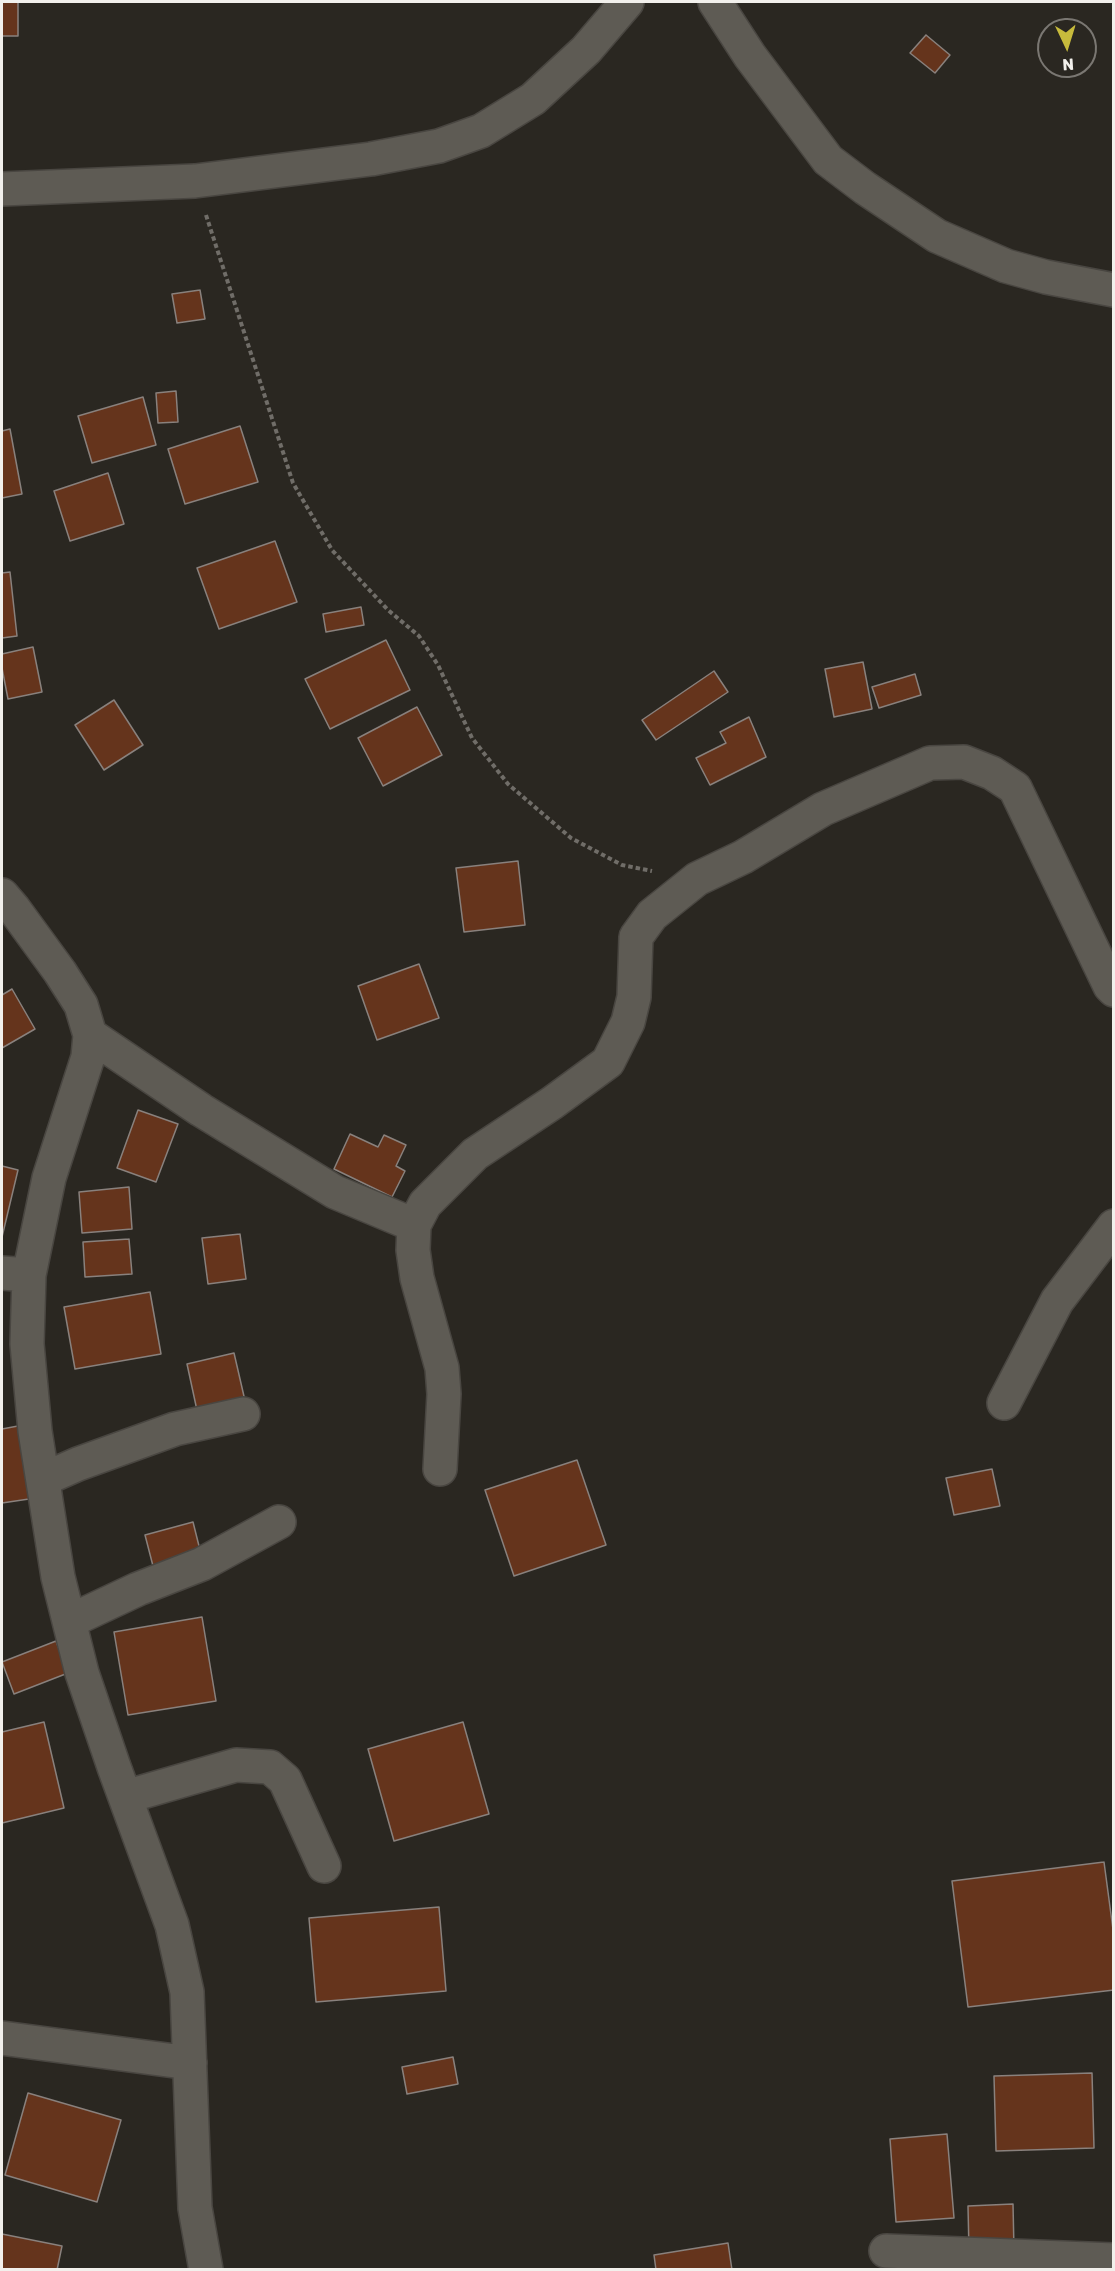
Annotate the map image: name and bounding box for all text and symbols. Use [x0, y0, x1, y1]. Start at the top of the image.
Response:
north arrow [1037, 18, 1097, 78]
text: N [1062, 55, 1075, 74]

